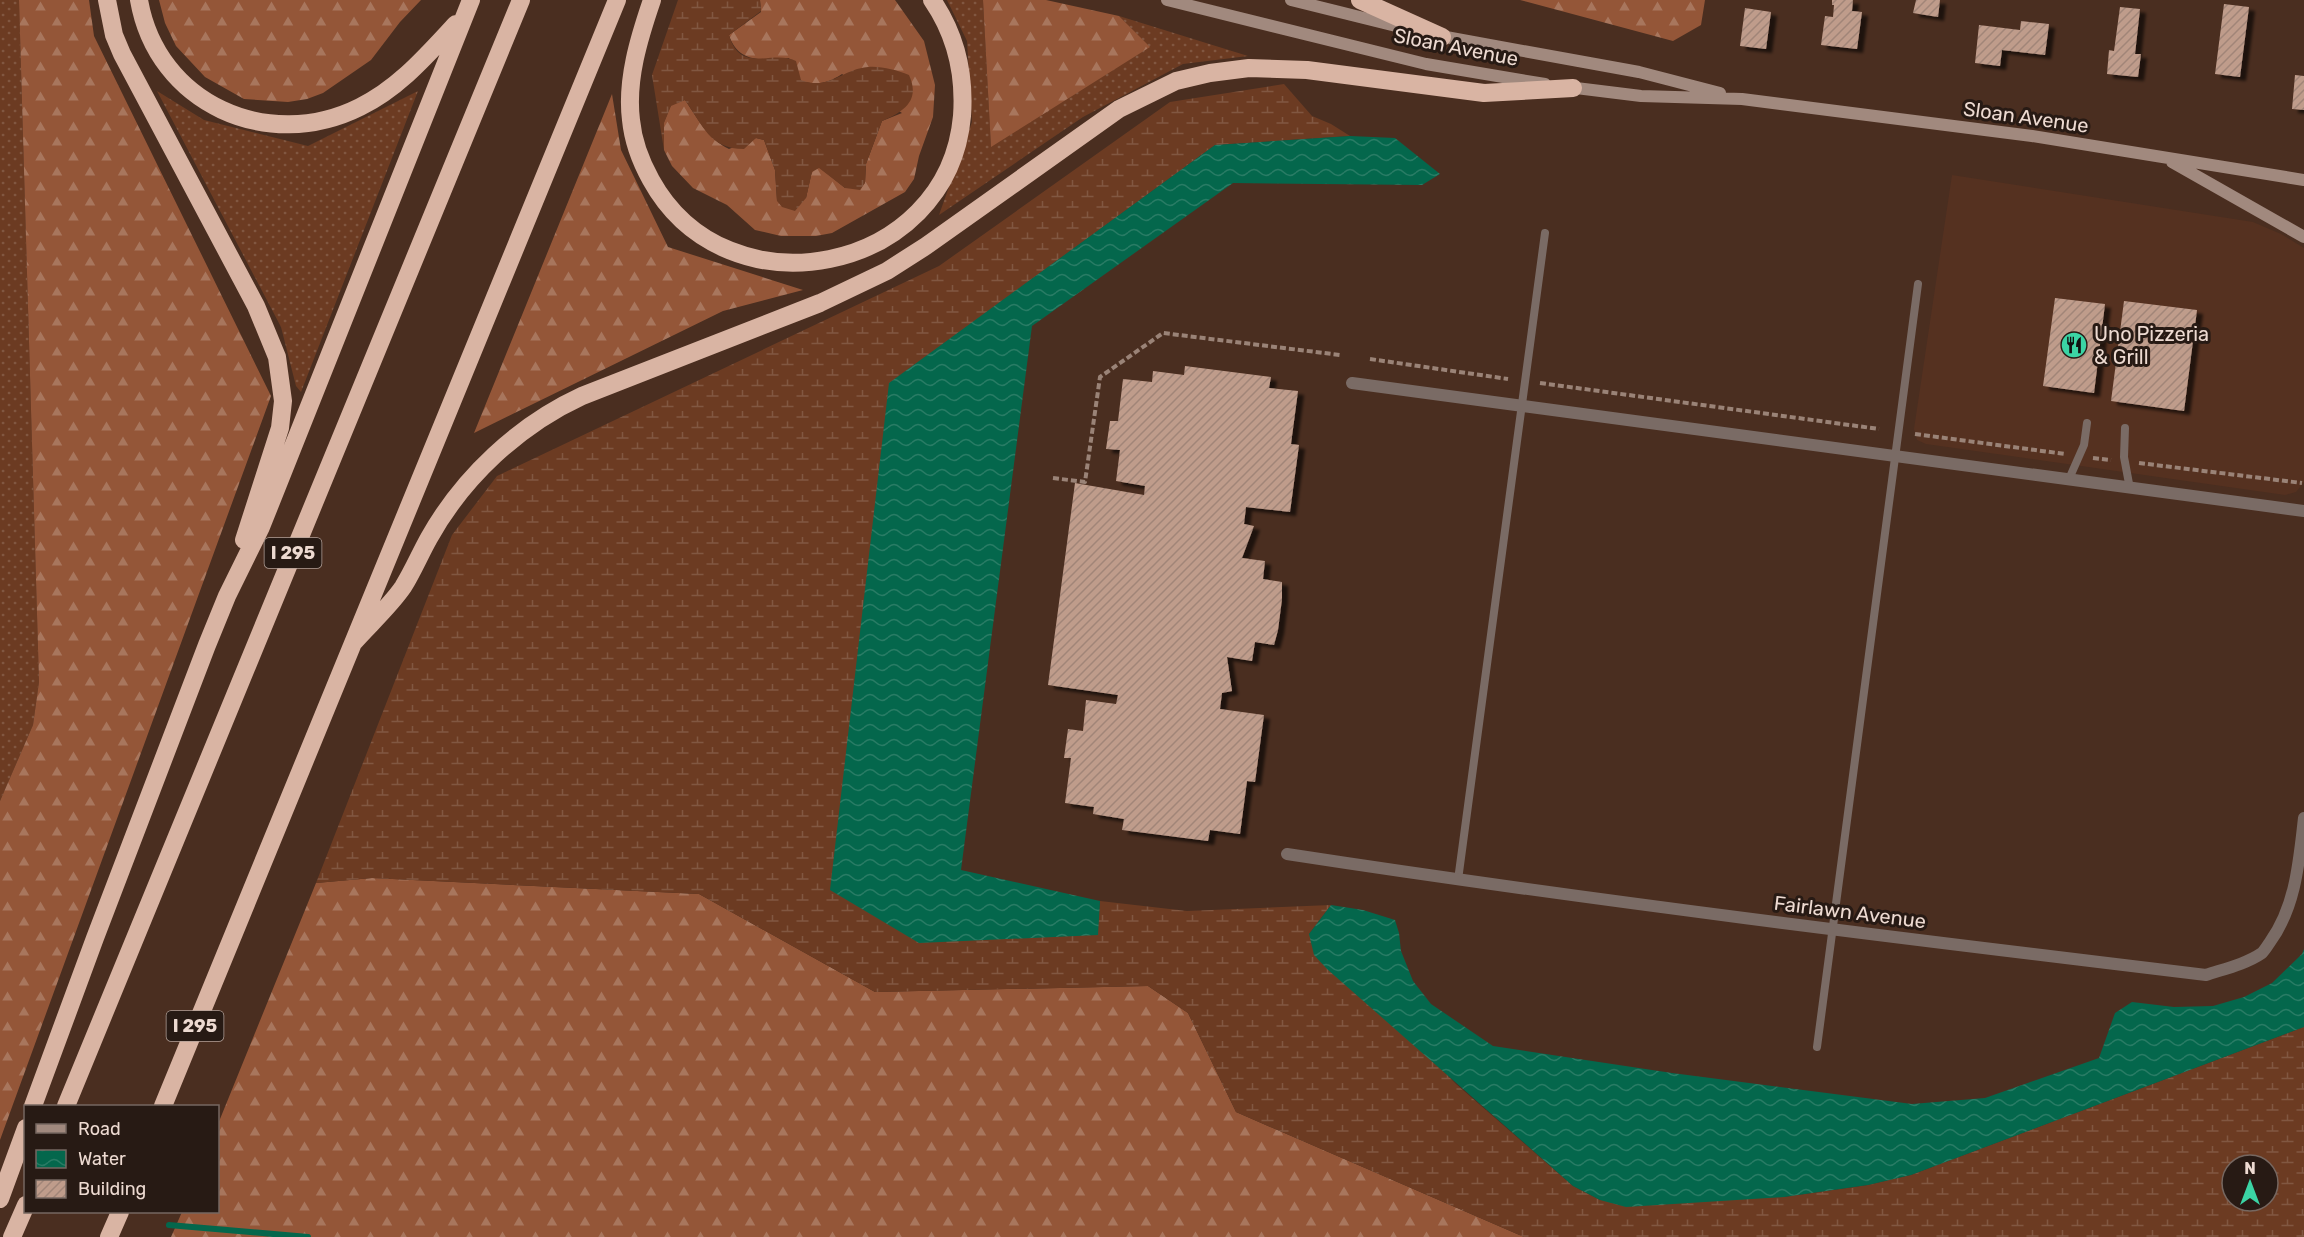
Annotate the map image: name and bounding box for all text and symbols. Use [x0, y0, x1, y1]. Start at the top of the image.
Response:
street label: Sloan Avenue [1392, 23, 1520, 71]
street label: Sloan Avenue [1962, 96, 2090, 138]
place label: Uno Pizzeria & Grill [2094, 322, 2209, 369]
restaurant icon: Uno Pizzeria & Grill [2059, 330, 2089, 360]
road number: I 295 [264, 538, 322, 568]
street label: Fairlawn Avenue [1773, 891, 1927, 933]
road number: I 295 [166, 1011, 224, 1041]
legend [24, 1105, 219, 1213]
text: Road [78, 1118, 121, 1140]
text: Water [78, 1148, 126, 1170]
north arrow [2220, 1153, 2280, 1213]
text: N [2244, 1159, 2256, 1178]
text: Building [78, 1178, 146, 1200]

